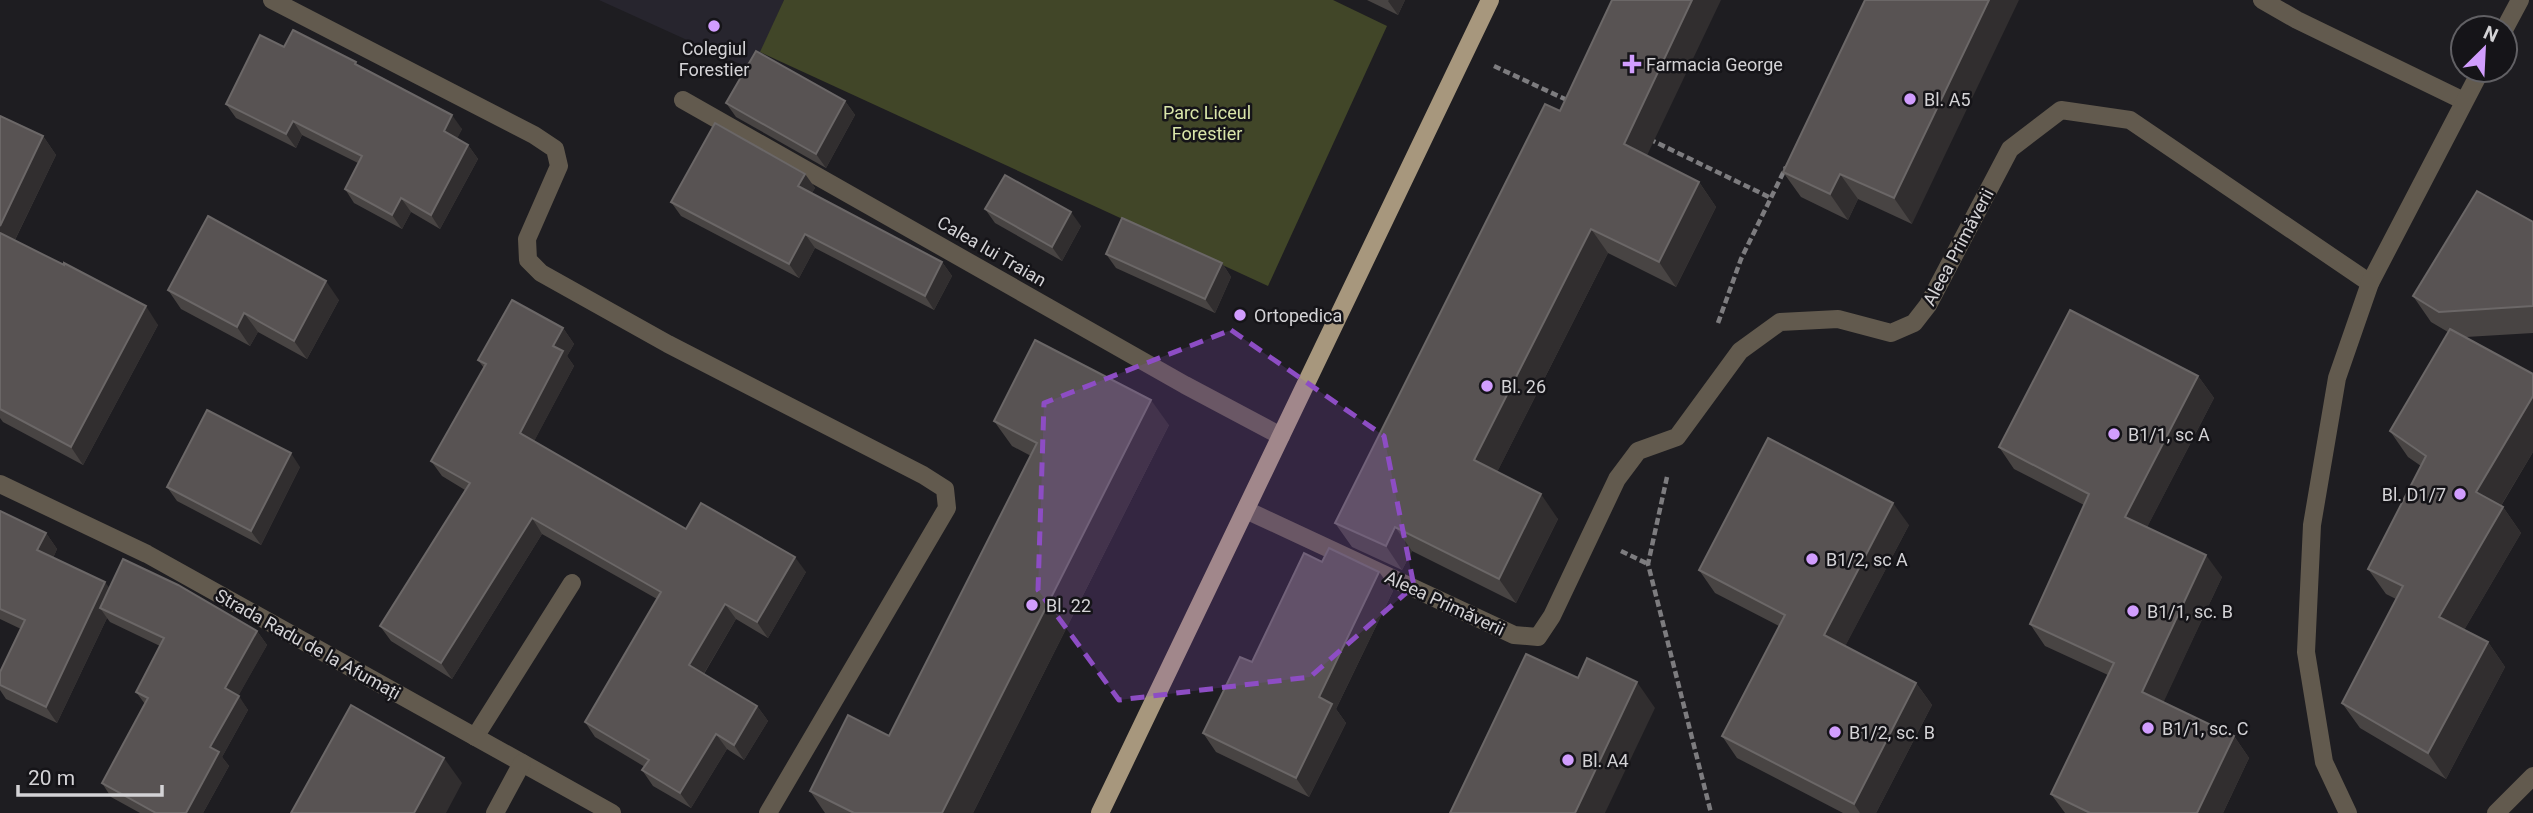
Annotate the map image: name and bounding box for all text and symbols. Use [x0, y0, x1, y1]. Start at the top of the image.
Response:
north arrow [2449, 14, 2519, 84]
marker: Colegiul Forestier [706, 18, 722, 34]
text: N [2480, 21, 2502, 47]
place label: Colegiul Forestier [679, 38, 749, 80]
place label: Farmacia George [1646, 54, 1783, 75]
marker: Farmacia George [1624, 56, 1640, 72]
place label: Bl. A5 [1924, 89, 1971, 110]
marker: Bl. A5 [1902, 91, 1918, 107]
park label: Parc Liceul Forestier [1163, 102, 1251, 144]
street label: Aleea Primăverii [1918, 185, 1998, 309]
street label: Calea lui Traian [934, 211, 1050, 291]
place label: Ortopedica [1254, 305, 1342, 326]
marker: Ortopedica [1232, 307, 1248, 323]
place label: Bl. 26 [1501, 376, 1546, 397]
marker: Bl. 26 [1479, 378, 1495, 394]
place label: B1/1, sc A [2128, 424, 2210, 445]
marker: B1/1, sc A [2106, 426, 2122, 442]
place label: Bl. D1/7 [2382, 484, 2446, 505]
marker: Bl. D1/7 [2452, 486, 2468, 502]
place label: B1/2, sc A [1826, 549, 1908, 570]
marker: B1/2, sc A [1804, 551, 1820, 567]
street label: Aleea Primăverii [1382, 566, 1508, 640]
street label: Strada Radu de la Afumați [211, 584, 404, 705]
place label: Bl. 22 [1046, 595, 1091, 616]
marker: Bl. 22 [1024, 597, 1040, 613]
place label: B1/1, sc. B [2147, 601, 2233, 622]
marker: B1/1, sc. B [2125, 603, 2141, 619]
place label: B1/1, sc. C [2162, 718, 2249, 739]
marker: B1/1, sc. C [2140, 720, 2156, 736]
place label: B1/2, sc. B [1849, 722, 1935, 743]
marker: B1/2, sc. B [1827, 724, 1843, 740]
place label: Bl. A4 [1582, 750, 1629, 771]
marker: Bl. A4 [1560, 752, 1576, 768]
scale bar [18, 754, 161, 798]
text: 20 m [28, 766, 75, 790]

